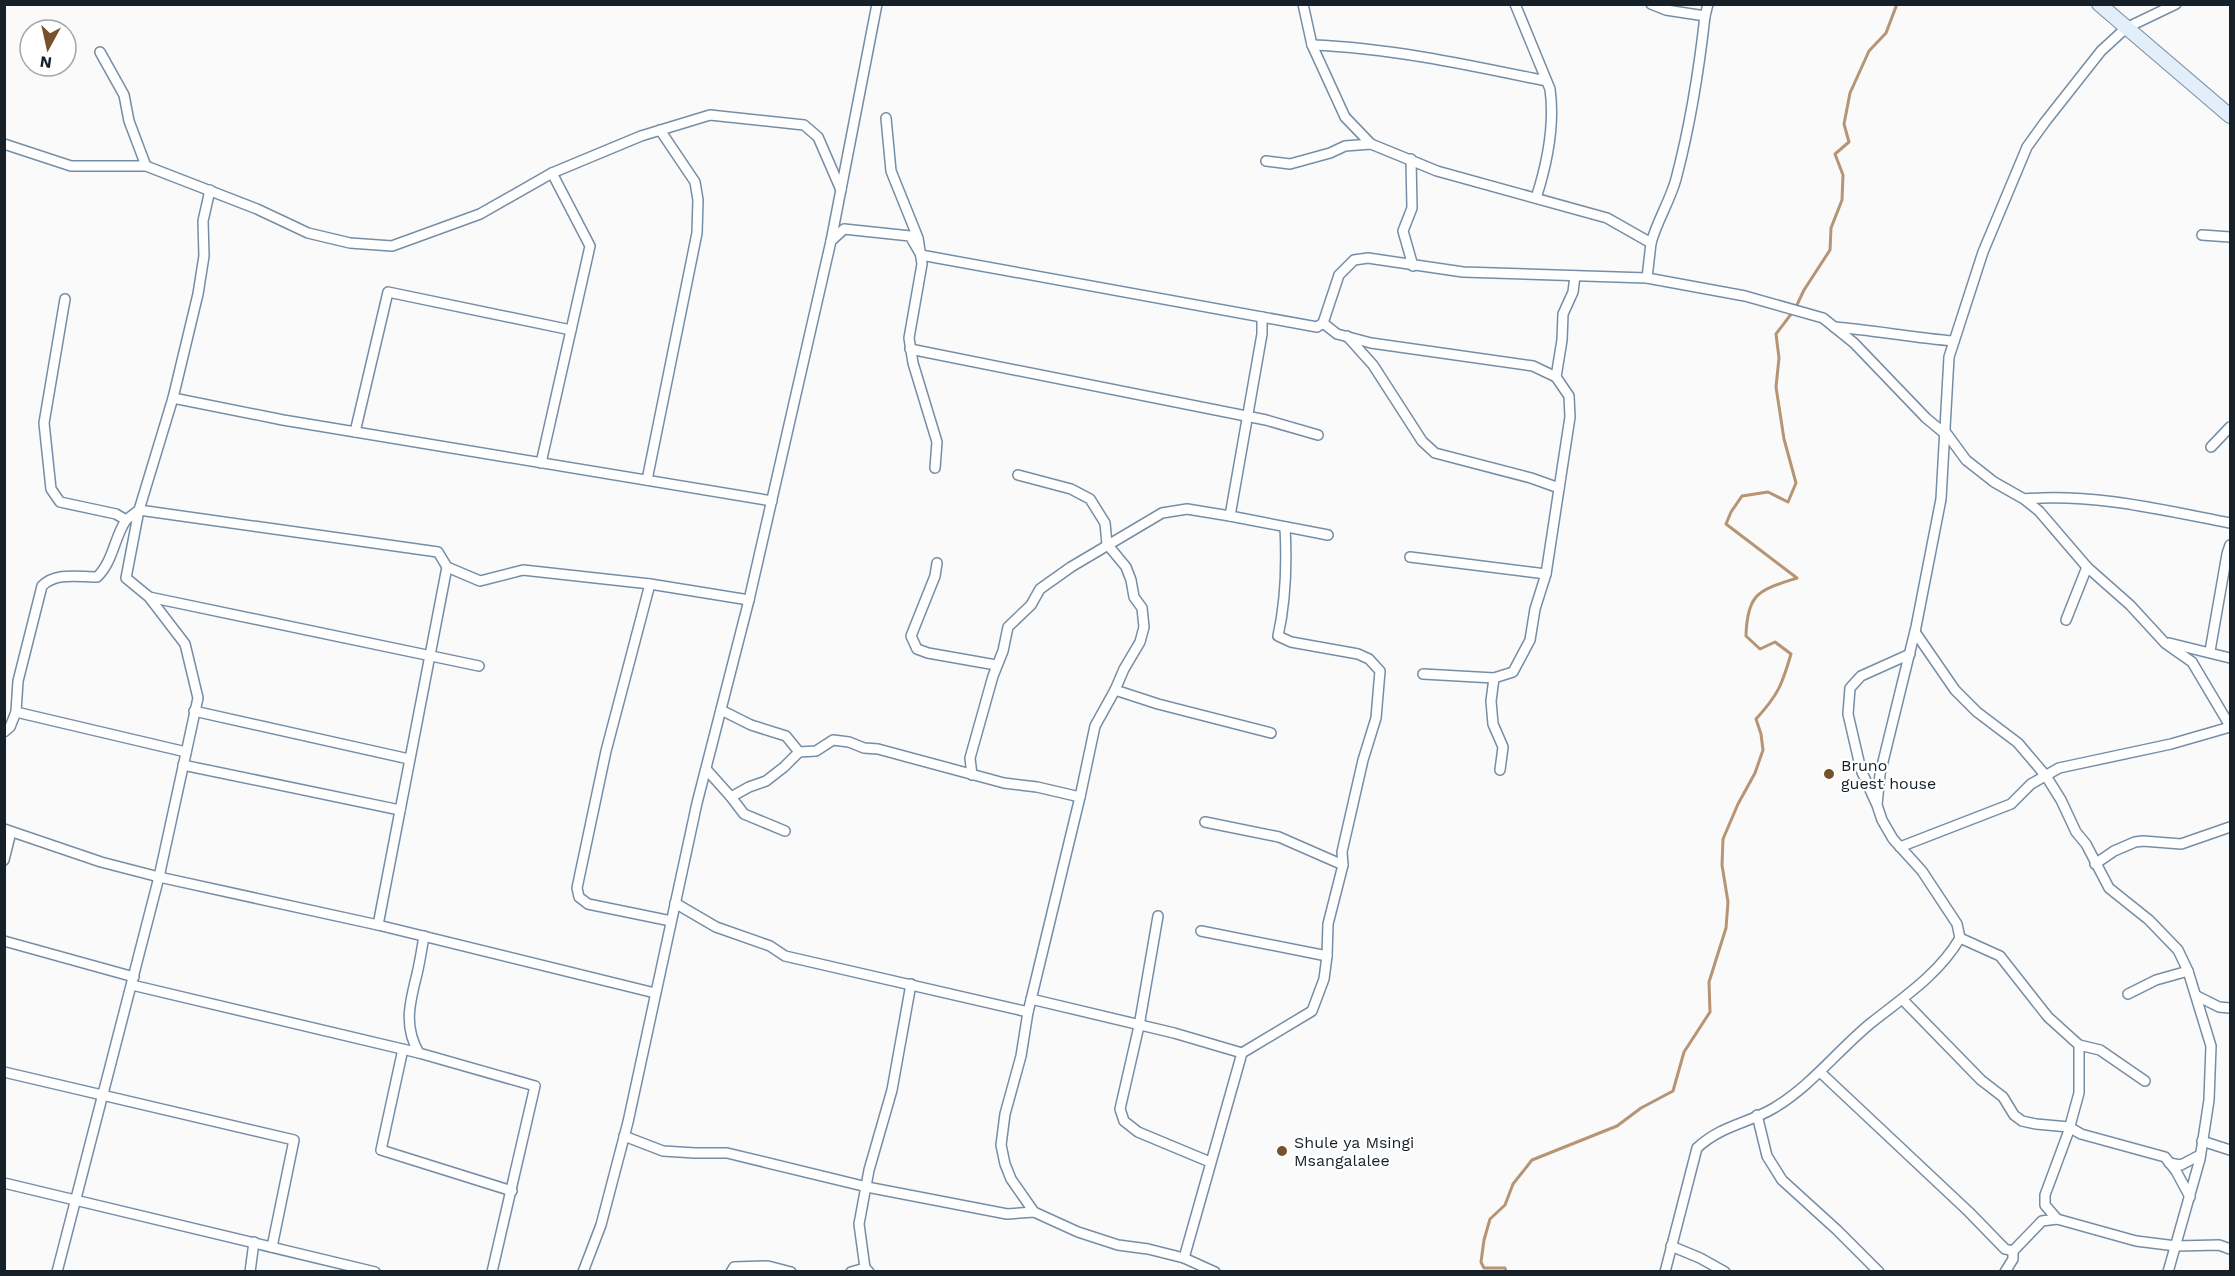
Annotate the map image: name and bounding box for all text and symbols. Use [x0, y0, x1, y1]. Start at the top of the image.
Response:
north arrow [18, 18, 78, 78]
text: N [39, 52, 53, 73]
place label: Bruno guest house [1841, 756, 1936, 793]
marker: Bruno guest house [1822, 767, 1836, 781]
place label: Shule ya Msingi Msangalalee [1294, 1133, 1414, 1170]
marker: Shule ya Msingi Msangalalee [1275, 1144, 1289, 1158]

